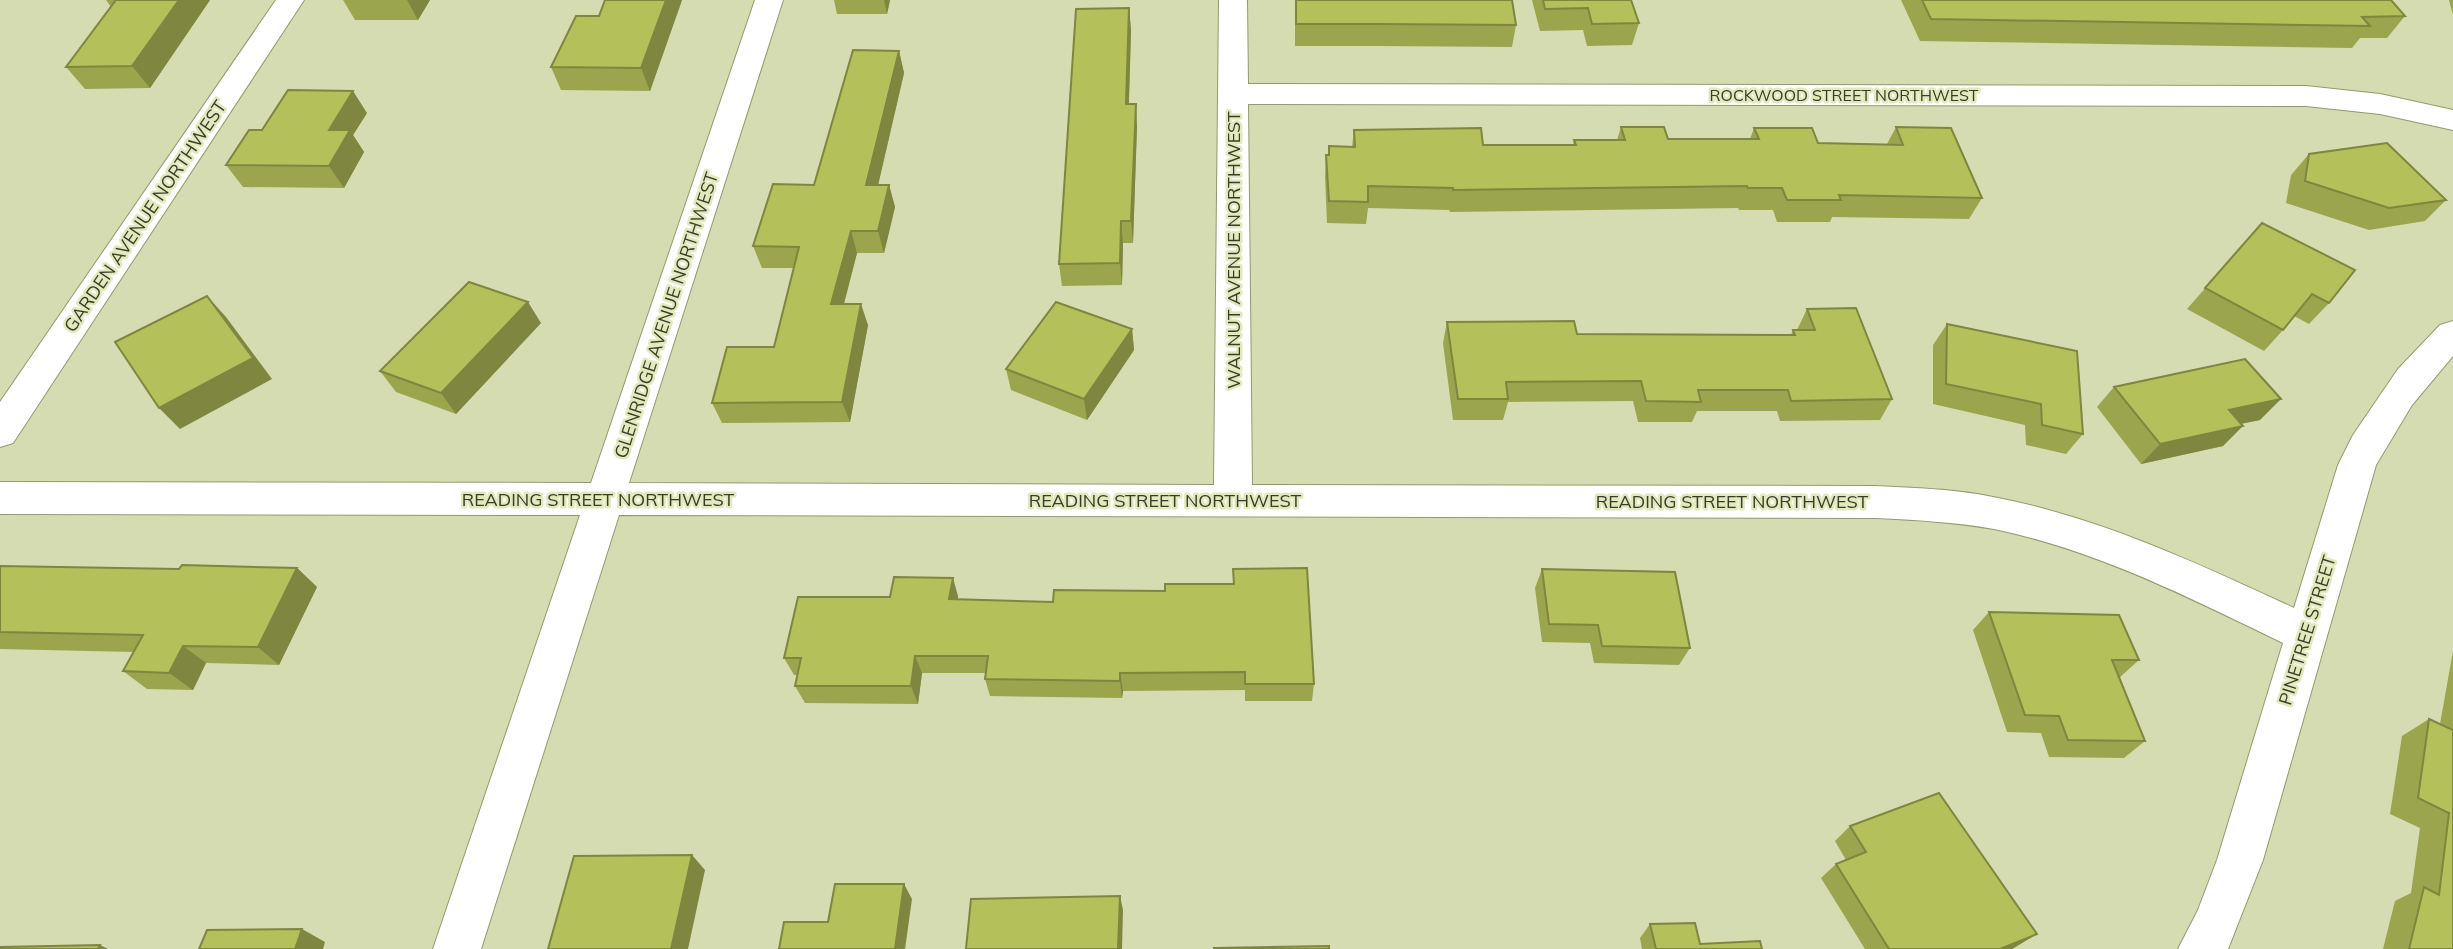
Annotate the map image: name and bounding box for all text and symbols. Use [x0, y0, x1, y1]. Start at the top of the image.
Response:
street label: ROCKWOOD STREET NORTHWEST [1710, 85, 1979, 105]
street label: GARDEN AVENUE NORTHWEST [59, 96, 231, 336]
street label: WALNUT AVENUE NORTHWEST [1222, 111, 1245, 389]
street label: GLENRIDGE AVENUE NORTHWEST [609, 169, 723, 461]
street label: READING STREET NORTHWEST [462, 488, 734, 511]
street label: READING STREET NORTHWEST [1029, 489, 1301, 512]
street label: READING STREET NORTHWEST [1596, 490, 1868, 513]
street label: PINETREE STREET [2273, 552, 2341, 708]

